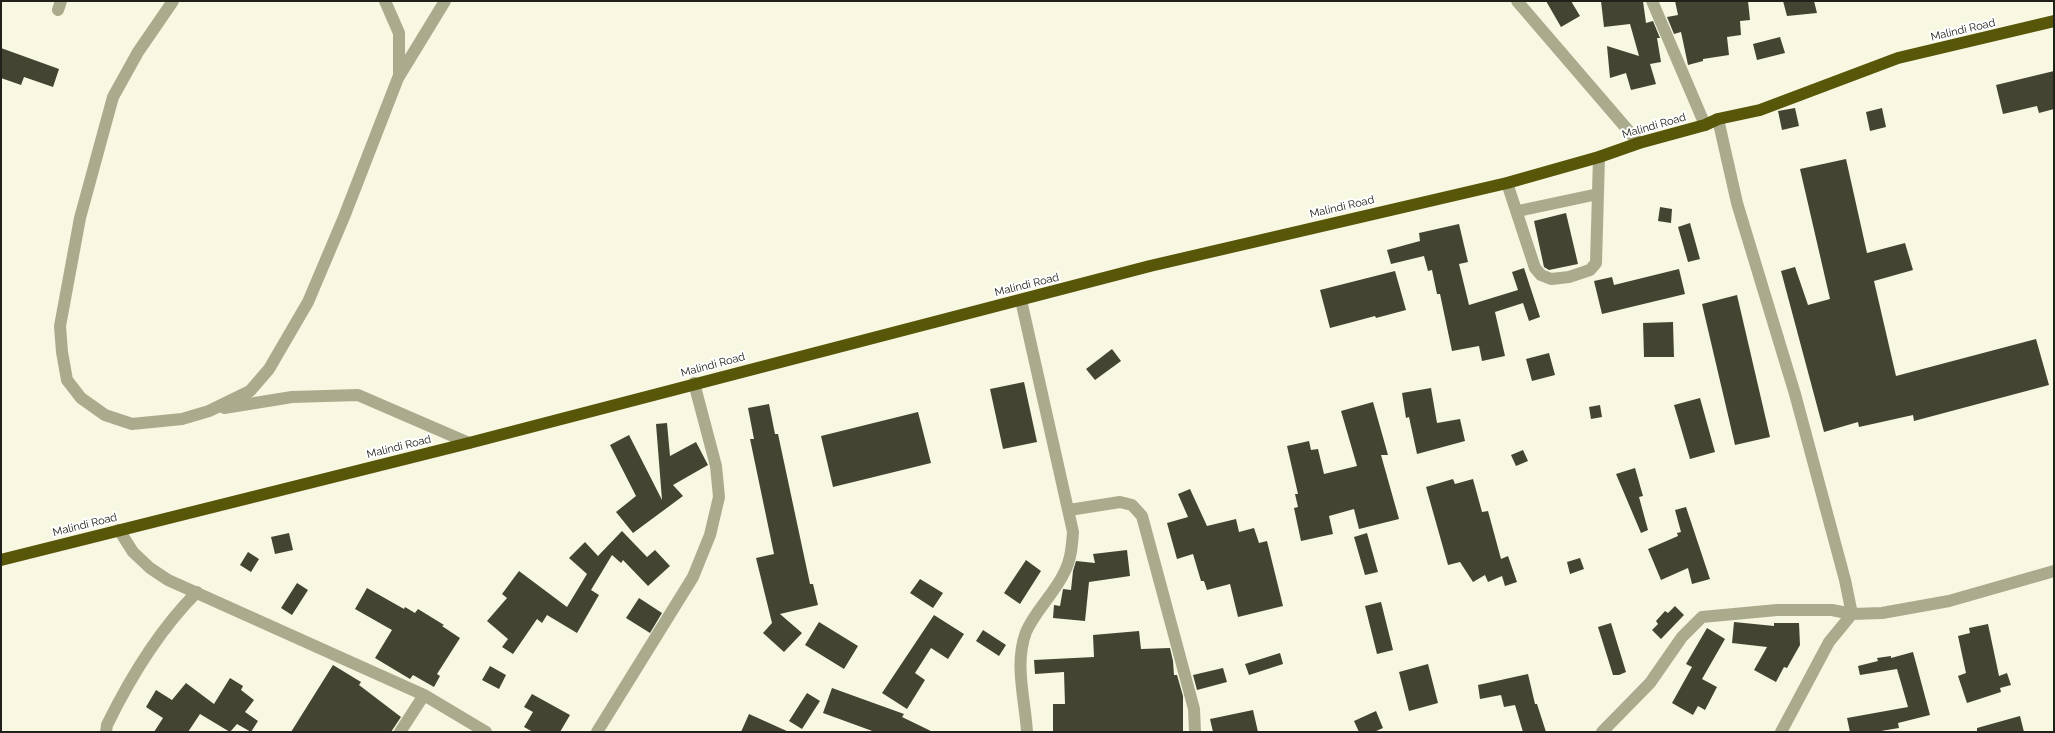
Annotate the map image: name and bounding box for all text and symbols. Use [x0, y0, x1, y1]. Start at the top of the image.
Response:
street label: Malindi Road [1929, 16, 1997, 44]
street label: Malindi Road [1621, 111, 1687, 141]
street label: Malindi Road [1308, 193, 1376, 221]
street label: Malindi Road [993, 271, 1061, 299]
street label: Malindi Road [680, 350, 746, 380]
street label: Malindi Road [365, 433, 433, 461]
street label: Malindi Road [51, 511, 119, 539]

